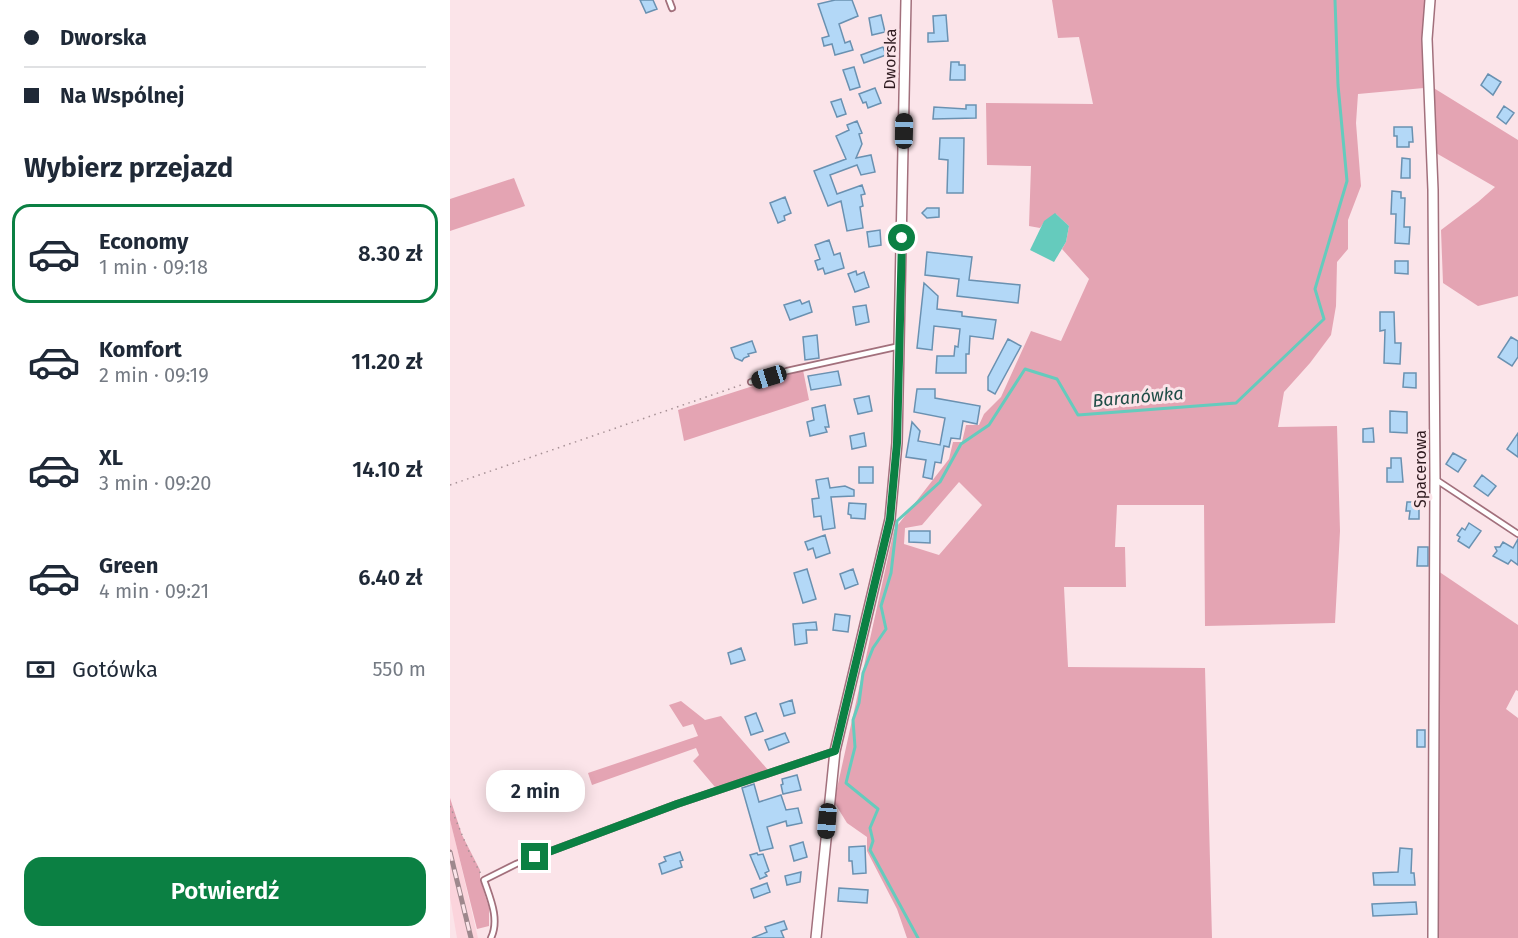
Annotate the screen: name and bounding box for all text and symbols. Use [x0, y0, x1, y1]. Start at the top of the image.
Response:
text: Dworska [60, 24, 147, 51]
street label: Dworska [880, 28, 900, 90]
text: Na Wspólnej [60, 82, 184, 109]
car [895, 113, 913, 149]
text: Wybierz przejazd [24, 152, 233, 184]
route start [888, 224, 915, 251]
icon: car [27, 227, 81, 281]
text: Economy [99, 228, 188, 255]
text: 8.30 zł [358, 240, 423, 267]
text: 1 min · 09:18 [99, 255, 208, 279]
icon: car [27, 335, 81, 389]
text: Komfort [99, 336, 182, 363]
text: 11.20 zł [351, 348, 423, 375]
text: 2 min · 09:19 [99, 363, 209, 387]
car [749, 363, 789, 391]
water label: Baranówka [1092, 382, 1184, 412]
street label: Spacerowa [1411, 430, 1430, 508]
icon: car [27, 443, 81, 497]
text: XL [99, 444, 123, 471]
text: 14.10 zł [352, 456, 423, 483]
text: 3 min · 09:20 [99, 471, 212, 495]
icon: car [27, 551, 81, 605]
text: Green [99, 552, 158, 579]
text: 6.40 zł [358, 564, 423, 591]
text: 4 min · 09:21 [99, 579, 209, 603]
icon: cash [24, 653, 57, 686]
text: Gotówka [72, 656, 158, 683]
text: 550 m [372, 657, 426, 681]
callout: 2 min [486, 770, 584, 812]
text: 2 min [511, 779, 560, 803]
car [816, 802, 838, 840]
route end [521, 843, 548, 870]
button: Potwierdź [24, 857, 426, 926]

